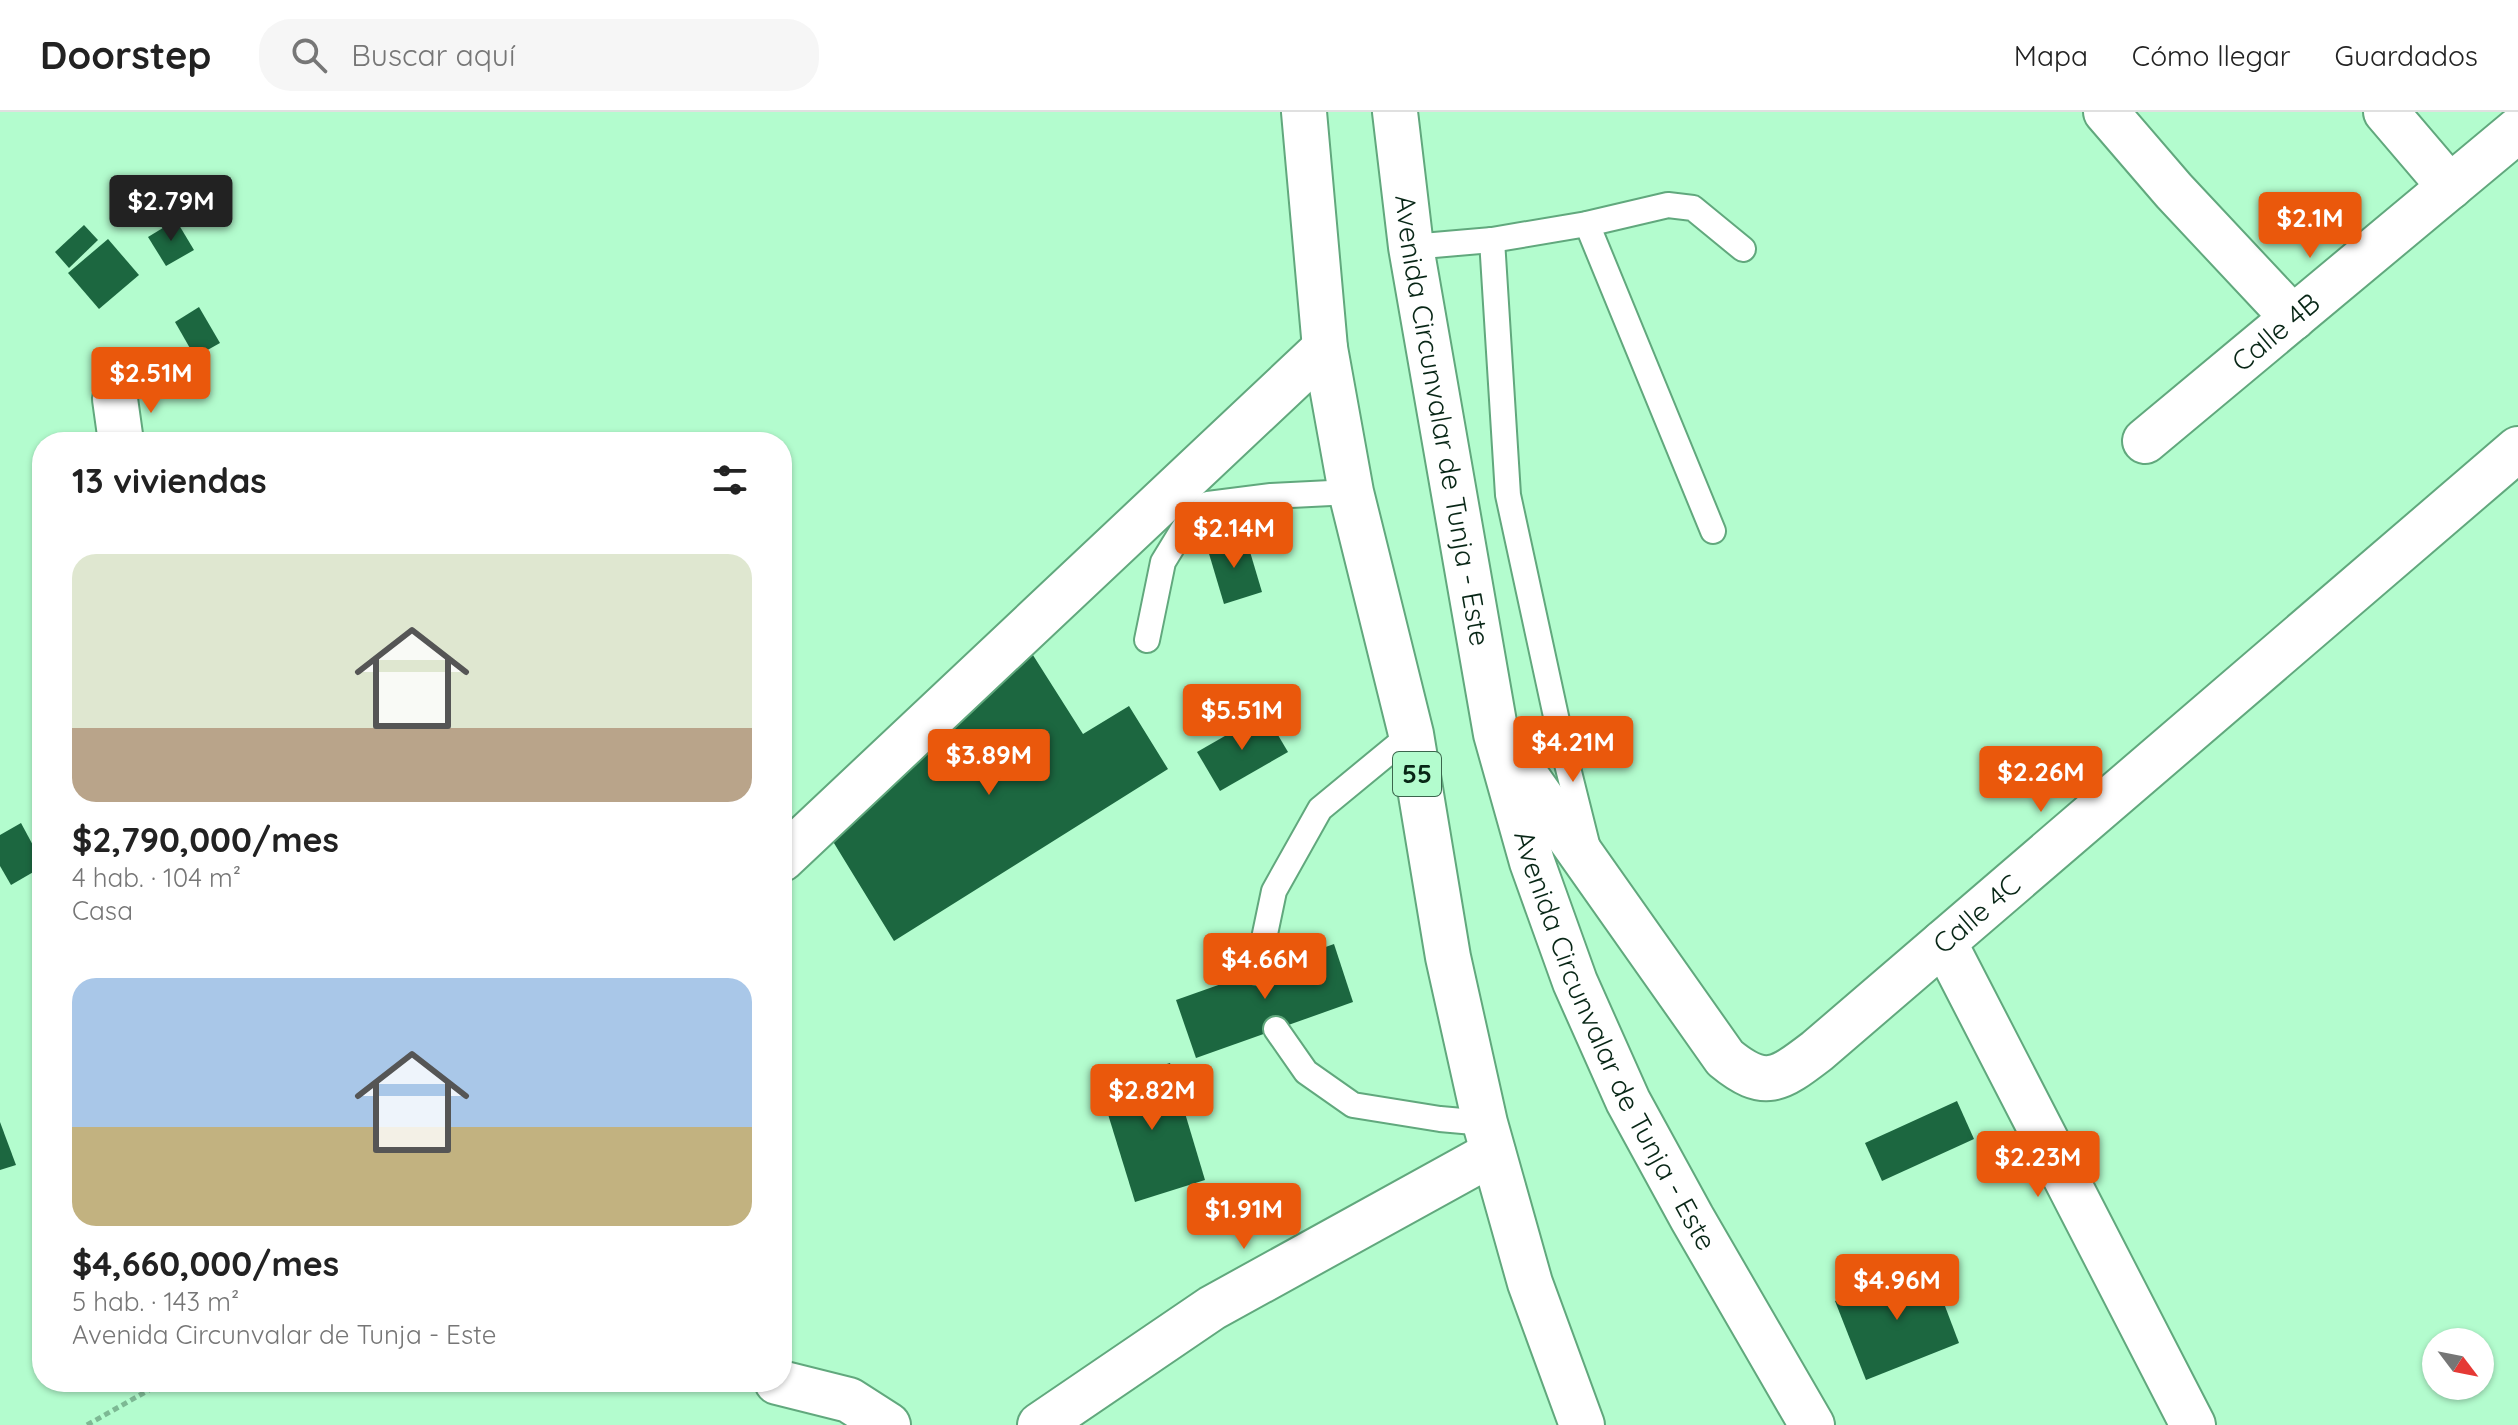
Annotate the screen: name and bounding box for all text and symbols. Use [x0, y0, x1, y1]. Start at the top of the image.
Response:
search box [259, 19, 819, 91]
text: Doorstep [40, 31, 211, 79]
icon: search [287, 33, 331, 77]
text: Buscar aquí [351, 36, 515, 74]
text: Mapa [2014, 38, 2088, 73]
text: Cómo llegar [2132, 38, 2291, 73]
text: Guardados [2335, 38, 2478, 73]
pin: $2.79M [106, 175, 236, 243]
text: $2.79M [127, 184, 215, 217]
pin: $2.1M [2254, 192, 2366, 260]
street label: Avenida Circunvalar de Tunja - Este [1388, 193, 1498, 649]
text: $2.1M [2277, 201, 2343, 234]
street label: Calle 4B [2224, 285, 2327, 379]
pin: $2.51M [86, 347, 216, 415]
text: $2.51M [109, 356, 193, 389]
icon: filters [708, 458, 752, 502]
text: 13 viviendas [72, 459, 267, 502]
pin: $2.14M [1169, 502, 1299, 570]
text: $2.14M [1193, 511, 1275, 544]
icon: home [340, 606, 484, 750]
pin: $5.51M [1177, 684, 1307, 752]
text: $5.51M [1201, 693, 1283, 726]
pin: $4.21M [1508, 716, 1638, 784]
text: $4.21M [1531, 725, 1615, 758]
pin: $3.89M [924, 729, 1054, 797]
text: $3.89M [946, 738, 1032, 771]
pin: $2.26M [1976, 746, 2106, 814]
road number: 55 [1393, 752, 1441, 796]
text: $2.26M [1997, 755, 2085, 788]
text: $2,790,000/mes [72, 818, 339, 861]
street label: Avenida Circunvalar de Tunja - Este [1507, 826, 1725, 1256]
text: 4 hab. · 104 m² [72, 861, 241, 894]
street label: Calle 4C [1925, 866, 2027, 961]
text: Casa [72, 894, 133, 927]
pin: $4.66M [1200, 933, 1330, 1001]
text: $4.66M [1221, 942, 1309, 975]
icon: home [340, 1030, 484, 1174]
pin: $2.82M [1087, 1064, 1217, 1132]
text: $2.82M [1108, 1073, 1196, 1106]
pin: $2.23M [1973, 1131, 2103, 1199]
text: $2.23M [1995, 1140, 2081, 1173]
pin: $1.91M [1179, 1183, 1309, 1251]
text: $1.91M [1205, 1192, 1283, 1225]
text: $4,660,000/mes [72, 1242, 339, 1285]
pin: $4.96M [1832, 1254, 1962, 1322]
text: $4.96M [1853, 1263, 1941, 1296]
text: 5 hab. · 143 m² [72, 1285, 239, 1318]
text: Avenida Circunvalar de Tunja - Este [72, 1318, 496, 1351]
north arrow [2422, 1328, 2494, 1400]
map controls [2422, 1328, 2494, 1400]

